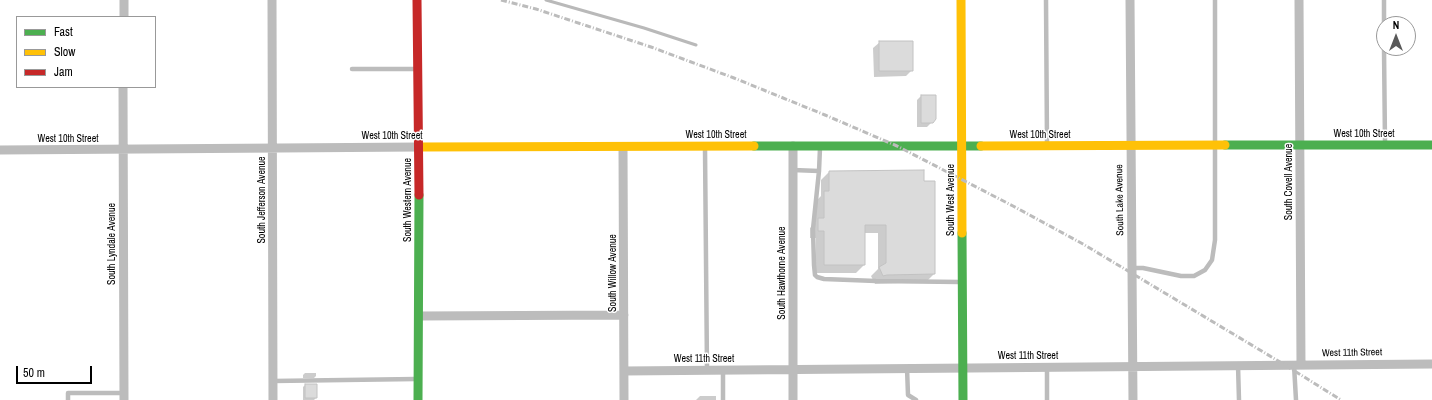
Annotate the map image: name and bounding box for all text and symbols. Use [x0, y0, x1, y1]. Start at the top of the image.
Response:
legend [16, 16, 156, 88]
north arrow [1376, 16, 1416, 56]
text: N [1393, 18, 1399, 32]
text: Fast [54, 24, 73, 40]
text: Slow [54, 44, 75, 60]
text: Jam [54, 64, 73, 80]
street label: West 10th Street [1334, 128, 1394, 140]
street label: West 10th Street [686, 129, 746, 141]
street label: West 10th Street [1010, 129, 1070, 141]
street label: West 10th Street [362, 130, 422, 142]
street label: West 10th Street [38, 133, 98, 145]
street label: South Covell Avenue [1283, 144, 1295, 220]
street label: South Jefferson Avenue [256, 156, 268, 244]
street label: South Western Avenue [402, 158, 414, 242]
street label: South West Avenue [945, 164, 957, 236]
street label: South Lake Avenue [1113, 164, 1127, 236]
street label: South Lyndale Avenue [106, 203, 118, 285]
street label: South Hawthorne Avenue [776, 226, 788, 320]
street label: South Willow Avenue [607, 234, 619, 312]
street label: West 11th Street [1322, 346, 1382, 360]
street label: West 11th Street [998, 350, 1058, 362]
street label: West 11th Street [674, 353, 734, 365]
scale bar [18, 358, 94, 384]
text: 50 m [23, 365, 45, 381]

